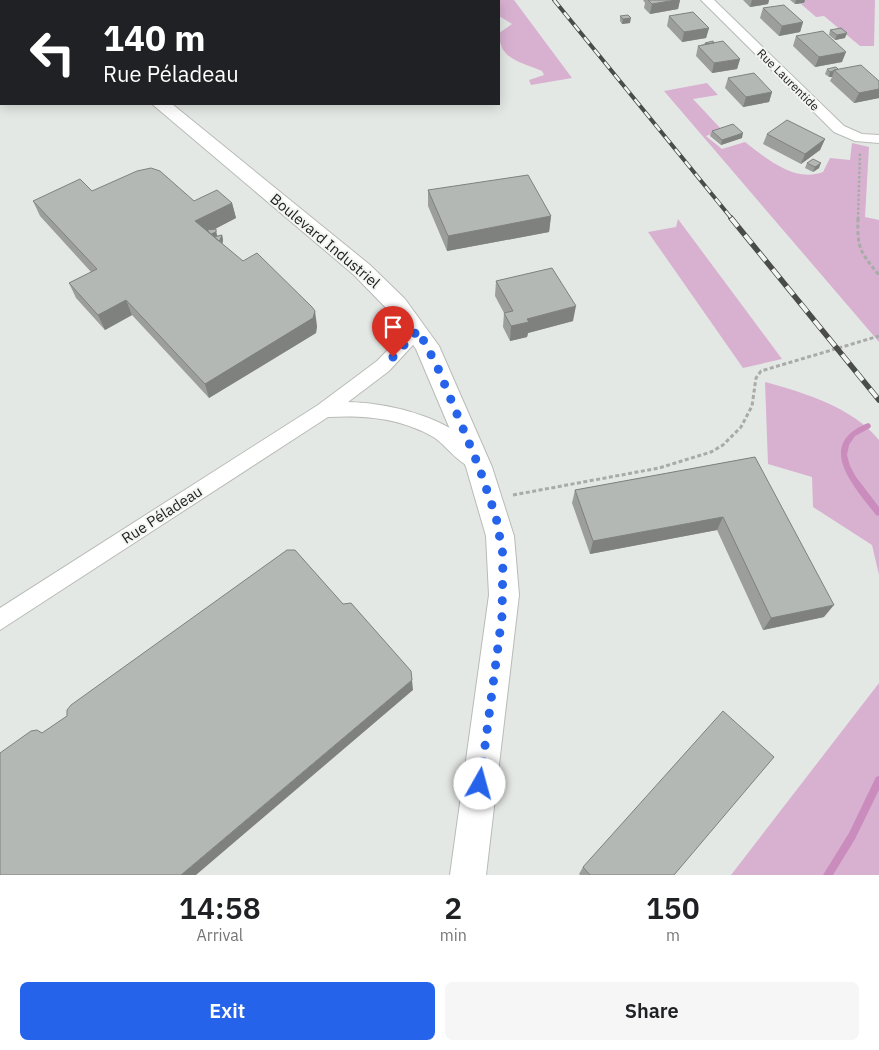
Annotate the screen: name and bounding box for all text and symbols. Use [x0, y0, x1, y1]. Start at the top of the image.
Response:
text: 140 m [103, 15, 206, 61]
icon: left [20, 20, 85, 85]
street label: Rue Laurentide [754, 45, 823, 114]
text: Rue Péladeau [103, 59, 239, 88]
street label: Boulevard Industriel [267, 189, 384, 292]
pin [372, 306, 414, 357]
icon: arrive [379, 313, 407, 341]
street label: Rue Péladeau [118, 481, 206, 548]
position arrow [453, 757, 505, 809]
text: 14:58 [179, 888, 261, 927]
text: 2 [444, 888, 462, 927]
text: 150 [646, 888, 700, 927]
text: Arrival [197, 925, 243, 945]
text: min [440, 925, 467, 945]
text: m [666, 925, 680, 945]
button: Exit [20, 982, 435, 1040]
button: Share [445, 982, 859, 1040]

